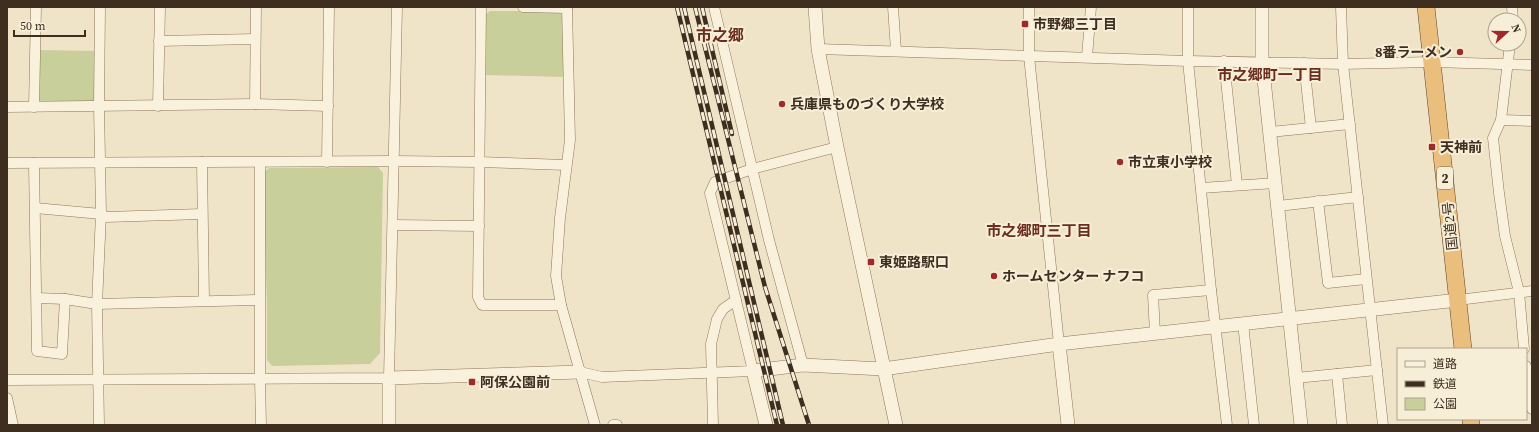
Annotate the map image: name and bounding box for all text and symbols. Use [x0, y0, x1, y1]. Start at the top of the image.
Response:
scale bar [14, 12, 85, 38]
north arrow [1487, 12, 1527, 52]
place label: 市野郷三丁目 [1033, 14, 1117, 34]
text: 50 m [20, 18, 46, 34]
marker: 市野郷三丁目 [1020, 19, 1030, 29]
text: N [1507, 22, 1524, 35]
district label: 市之郷 [696, 24, 744, 46]
place label: 8番ラーメン [1375, 42, 1452, 62]
marker: 8番ラーメン [1455, 47, 1465, 57]
district label: 市之郷町一丁目 [1217, 64, 1323, 85]
place label: 兵庫県ものづくり大学校 [790, 94, 944, 114]
marker: 兵庫県ものづくり大学校 [777, 99, 787, 109]
place label: 天神前 [1440, 137, 1482, 157]
marker: 天神前 [1427, 142, 1437, 152]
place label: 市立東小学校 [1128, 152, 1212, 172]
marker: 市立東小学校 [1115, 157, 1125, 167]
road number: 2 [1437, 167, 1453, 189]
street label: 国道2号 [1437, 201, 1463, 251]
district label: 市之郷町三丁目 [986, 220, 1092, 241]
place label: 東姫路駅口 [879, 252, 949, 272]
marker: 東姫路駅口 [866, 257, 876, 267]
place label: ホームセンター ナフコ [1002, 266, 1145, 286]
marker: ホームセンター ナフコ [989, 271, 999, 281]
legend [1397, 348, 1527, 420]
text: 道路 [1433, 356, 1457, 372]
place label: 阿保公園前 [480, 372, 550, 392]
text: 鉄道 [1433, 376, 1457, 392]
marker: 阿保公園前 [467, 377, 477, 387]
text: 公園 [1433, 396, 1457, 412]

